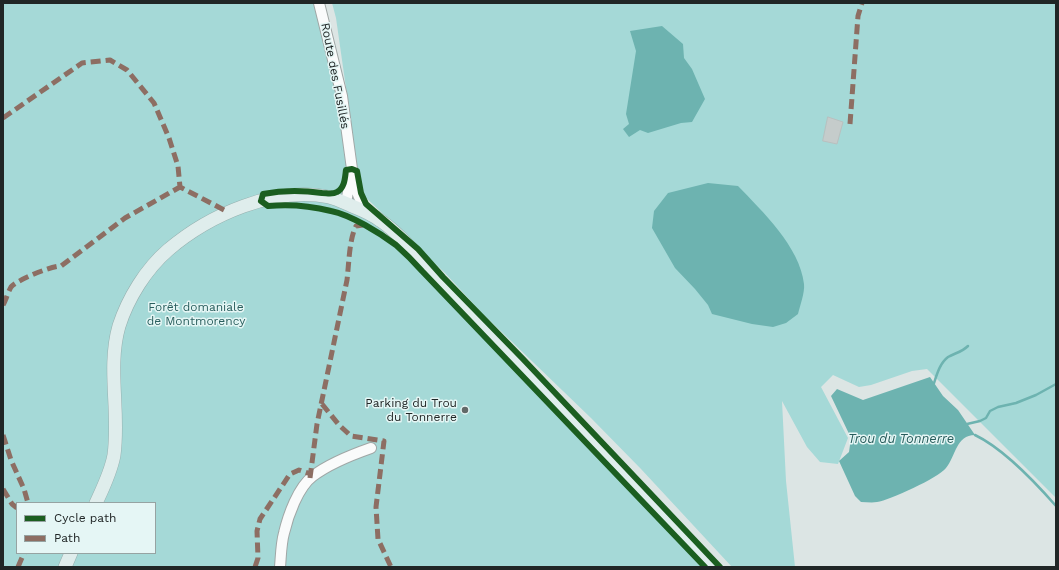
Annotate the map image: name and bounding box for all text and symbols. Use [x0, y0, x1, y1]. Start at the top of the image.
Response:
street label: Route des Fusillés [318, 22, 352, 130]
park label: Forêt domaniale de Montmorency [147, 300, 245, 328]
place label: Parking du Trou du Tonnerre [365, 396, 457, 424]
marker: Parking du Trou du Tonnerre [460, 405, 470, 415]
water label: Trou du Tonnerre [848, 431, 954, 447]
legend [16, 502, 156, 554]
text: Cycle path [54, 511, 116, 525]
text: Path [54, 531, 80, 545]

